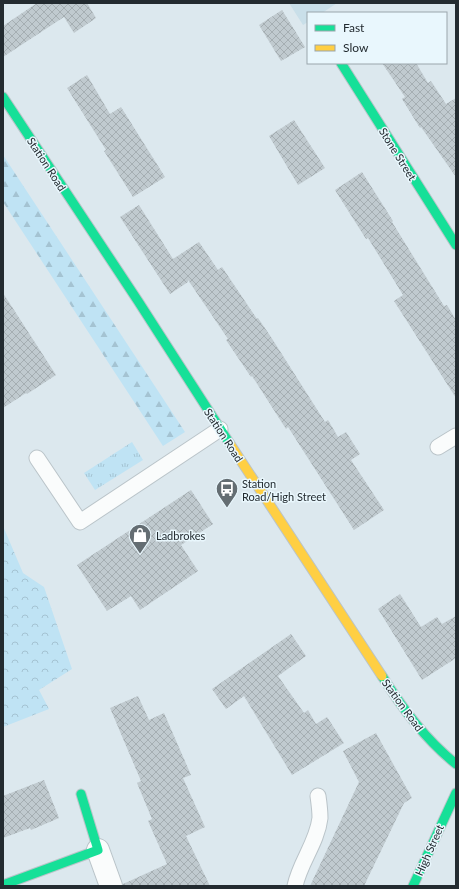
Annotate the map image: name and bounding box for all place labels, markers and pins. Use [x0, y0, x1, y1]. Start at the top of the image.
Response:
bus stop icon: Station Road/High Street [214, 476, 240, 509]
place label: Station Road/High Street [242, 477, 326, 503]
shop icon: Ladbrokes [127, 522, 153, 555]
place label: Ladbrokes [156, 529, 206, 542]

